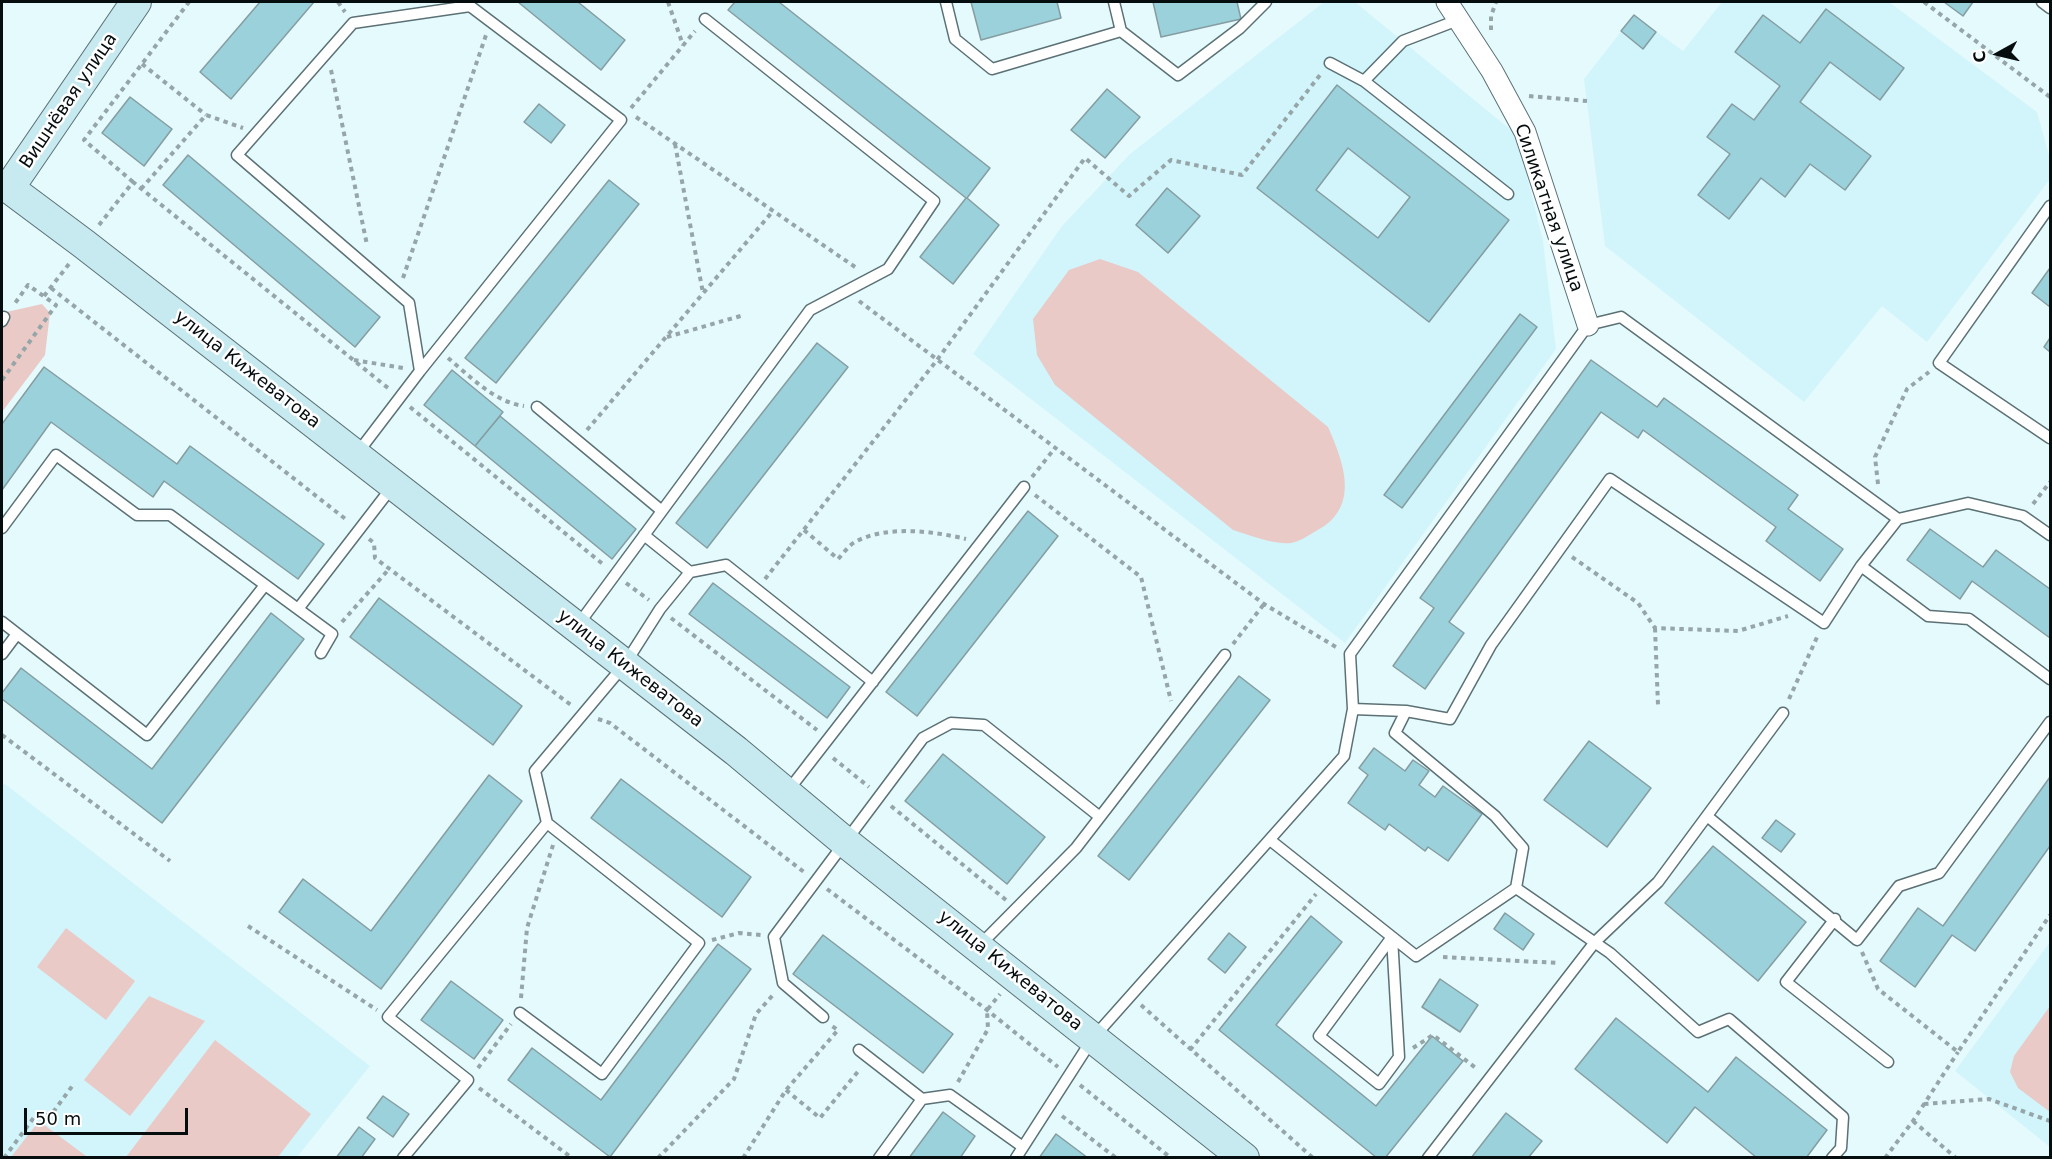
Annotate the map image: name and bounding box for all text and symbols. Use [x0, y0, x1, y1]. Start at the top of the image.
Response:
north arrow [1968, 24, 2028, 84]
street label: Вишнёвая улица [16, 29, 122, 173]
text: С [1969, 49, 1990, 64]
street label: Силикатная улица [1509, 121, 1587, 295]
street label: улица Кижеватова [170, 306, 324, 434]
street label: улица Кижеватова [553, 605, 707, 733]
street label: улица Кижеватова [933, 906, 1087, 1036]
scale bar [27, 1096, 190, 1134]
text: 50 m [35, 1108, 81, 1129]

